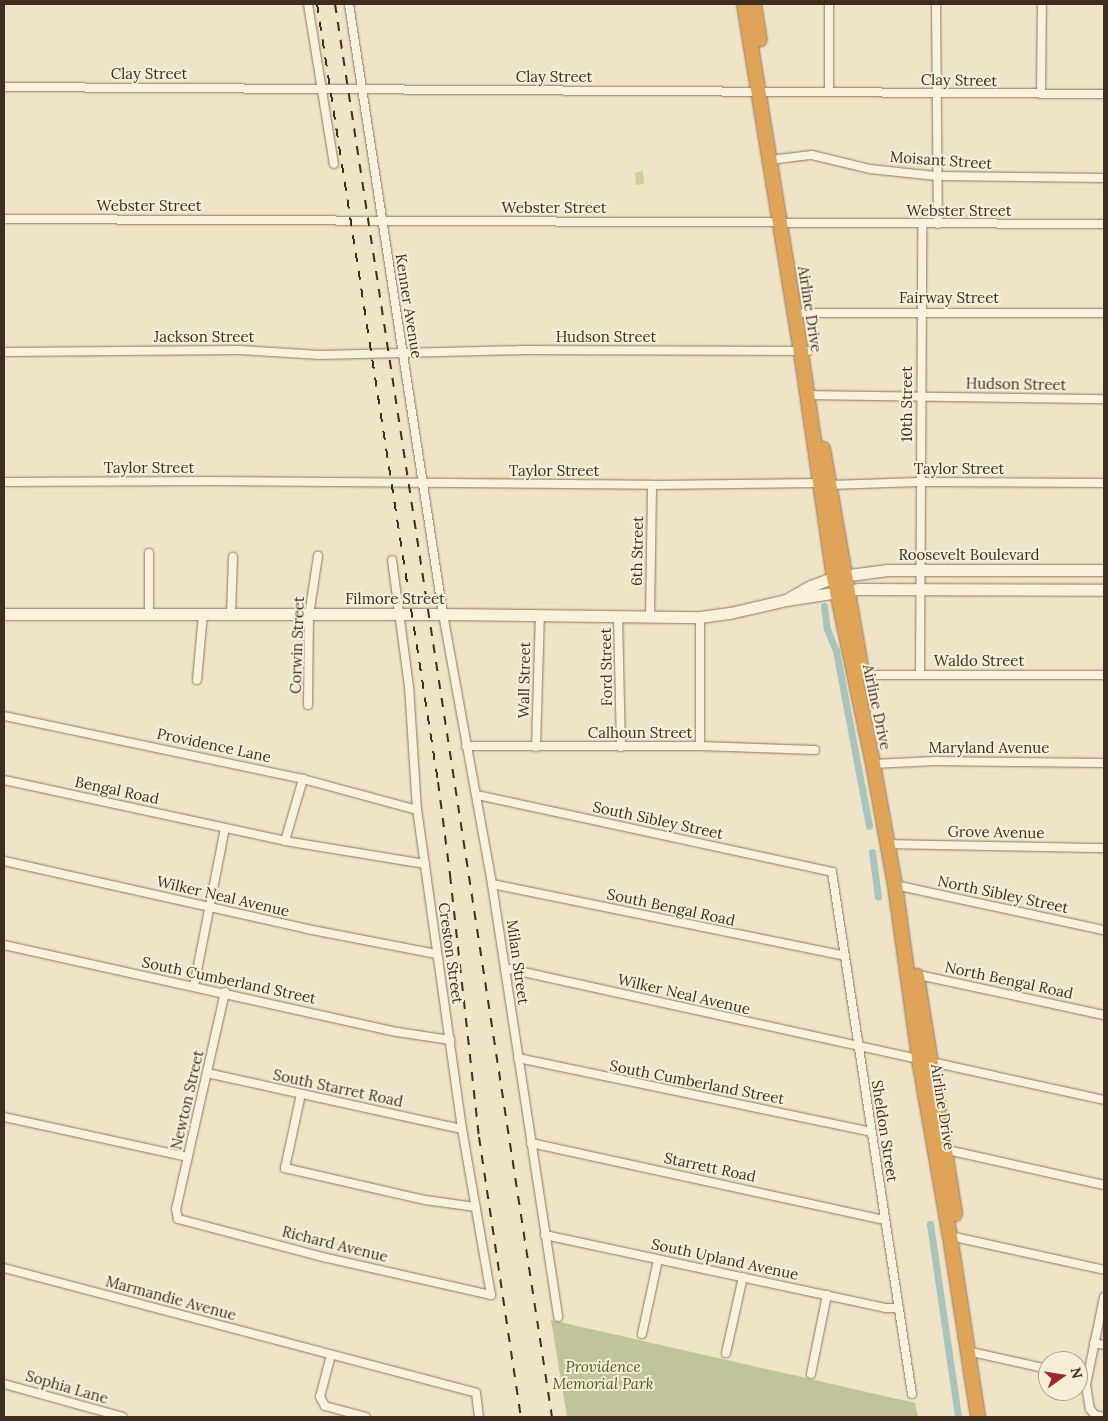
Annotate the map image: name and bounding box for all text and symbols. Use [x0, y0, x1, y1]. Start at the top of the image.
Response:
street label: Clay Street [111, 65, 187, 83]
street label: Clay Street [516, 68, 592, 86]
street label: Clay Street [921, 70, 997, 90]
street label: Moisant Street [889, 147, 993, 173]
street label: Webster Street [96, 197, 202, 215]
street label: Webster Street [501, 199, 607, 217]
street label: Webster Street [906, 202, 1012, 220]
street label: Kenner Avenue [392, 252, 426, 360]
street label: Airline Drive [794, 265, 826, 353]
street label: Fairway Street [899, 289, 999, 307]
street label: Jackson Street [154, 328, 254, 346]
street label: Hudson Street [556, 328, 656, 346]
street label: 10th Street [898, 366, 916, 442]
street label: Hudson Street [966, 374, 1066, 394]
street label: Taylor Street [104, 459, 194, 477]
street label: Taylor Street [914, 460, 1004, 478]
street label: Taylor Street [509, 462, 599, 480]
street label: 6th Street [627, 516, 647, 586]
street label: Roosevelt Boulevard [898, 546, 1040, 564]
street label: Filmore Street [345, 590, 445, 608]
street label: Corwin Street [286, 596, 308, 694]
street label: Ford Street [596, 628, 616, 706]
street label: Wall Street [514, 641, 534, 719]
street label: Waldo Street [934, 652, 1024, 670]
street label: Airline Drive [859, 663, 895, 751]
street label: Providence Lane [155, 724, 273, 766]
street label: Calhoun Street [588, 724, 692, 742]
street label: Maryland Avenue [929, 739, 1049, 757]
street label: Bengal Road [73, 772, 161, 808]
street label: South Sibley Street [591, 797, 725, 843]
street label: Grove Avenue [947, 822, 1045, 842]
street label: North Sibley Street [936, 871, 1070, 917]
street label: Wilker Neal Avenue [155, 872, 291, 920]
street label: South Bengal Road [605, 885, 737, 929]
street label: Creston Street [435, 901, 467, 1005]
street label: Milan Street [503, 918, 533, 1006]
street label: South Cumberland Street [140, 953, 318, 1007]
street label: North Bengal Road [943, 958, 1075, 1002]
street label: Wilker Neal Avenue [616, 970, 752, 1018]
street label: Newton Street [167, 1049, 207, 1151]
street label: South Cumberland Street [608, 1056, 786, 1108]
street label: Airline Drive [927, 1063, 959, 1151]
street label: South Starret Road [271, 1065, 405, 1111]
street label: Sheldon Street [868, 1079, 902, 1183]
street label: Starrett Road [662, 1148, 758, 1186]
street label: Richard Avenue [280, 1222, 390, 1266]
street label: South Upland Avenue [650, 1235, 800, 1283]
street label: Marmandie Avenue [104, 1272, 238, 1324]
north arrow [1038, 1351, 1088, 1401]
park label: Providence Memorial Park [552, 1357, 654, 1392]
text: N [1067, 1366, 1087, 1380]
street label: Sophia Lane [24, 1367, 110, 1407]

